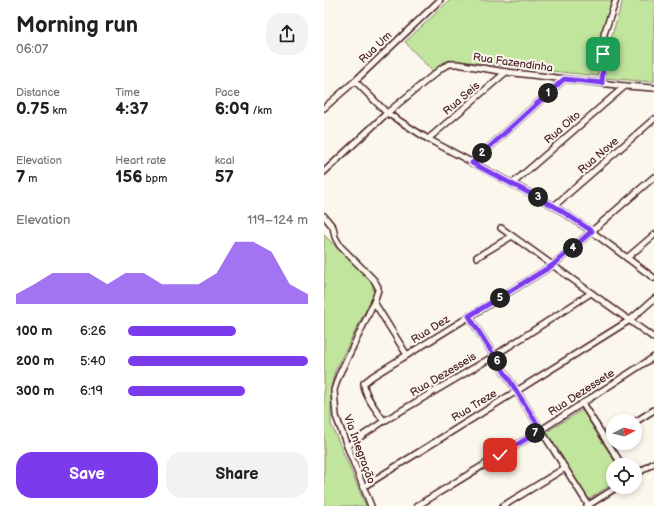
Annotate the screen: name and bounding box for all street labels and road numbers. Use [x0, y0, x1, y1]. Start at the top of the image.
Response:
street label: Rua Um [356, 29, 394, 66]
street label: Rua Fazendinha [472, 50, 554, 75]
street label: Rua Seis [440, 79, 483, 118]
street label: Rua Oito [542, 108, 583, 147]
street label: Rua Nove [575, 134, 622, 176]
street label: Rua Dez [409, 312, 452, 346]
street label: Rua Dezesseis [408, 349, 479, 399]
street label: Rua Dezessete [546, 366, 617, 419]
street label: Rua Treze [449, 386, 500, 424]
street label: Via Integração [341, 413, 378, 485]

